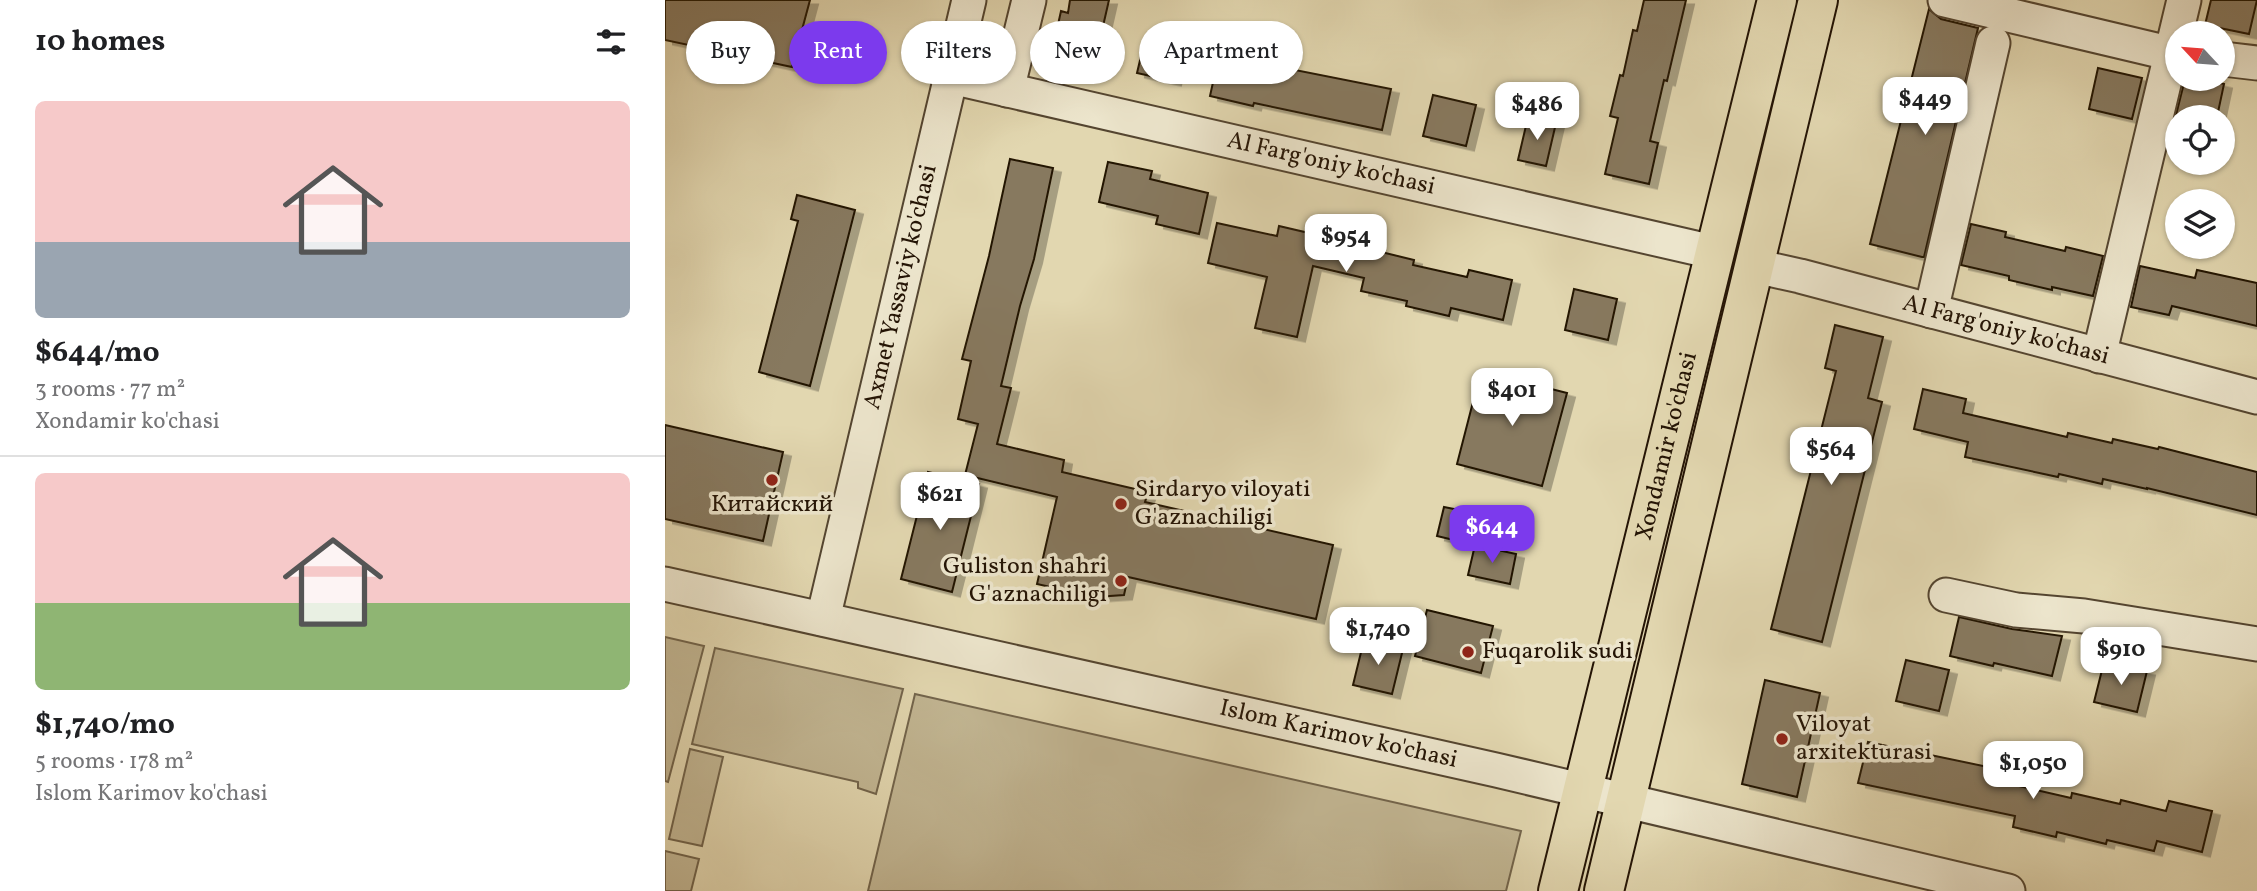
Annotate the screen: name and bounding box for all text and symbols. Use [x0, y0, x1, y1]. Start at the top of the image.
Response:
text: 10 homes [35, 21, 165, 63]
chip: Buy [686, 21, 775, 84]
chip: Rent [789, 21, 887, 84]
chip: Filters [901, 21, 1016, 84]
chip: New [1030, 21, 1125, 84]
chip: Apartment [1139, 21, 1303, 84]
north arrow [2165, 21, 2235, 91]
map controls [2165, 21, 2235, 259]
icon: filters [592, 23, 630, 61]
pin: $449 [1884, 78, 1966, 137]
pin: $486 [1496, 82, 1578, 142]
text: $449 [1899, 84, 1951, 116]
text: $486 [1511, 89, 1563, 121]
button: locate [2165, 105, 2235, 175]
street label: Al Farg'oniy ko'chasi [1224, 124, 1439, 205]
icon: home [270, 147, 396, 273]
street label: Axmet Yassaviy ko'chasi [856, 161, 947, 413]
button: layers [2165, 189, 2235, 259]
pin: $954 [1305, 215, 1387, 274]
text: $954 [1321, 221, 1371, 253]
street label: Al Farg'oniy ko'chasi [1899, 287, 2113, 374]
text: $644/mo [35, 332, 160, 374]
street label: Xondamir ko'chasi [1628, 349, 1707, 544]
pin: $401 [1471, 368, 1553, 428]
text: 3 rooms · 77 m² [35, 374, 185, 406]
text: $401 [1487, 375, 1537, 407]
text: Xondamir ko'chasi [35, 406, 220, 438]
pin: $564 [1790, 428, 1872, 487]
text: $564 [1806, 434, 1856, 466]
marker: Китайский [764, 472, 780, 488]
pin: $621 [899, 472, 981, 532]
place label: Sirdaryo viloyati G'aznachiligi [1135, 473, 1311, 535]
text: $621 [917, 479, 963, 511]
place label: Китайский [711, 488, 833, 522]
marker: Sirdaryo viloyati G'aznachiligi [1113, 496, 1129, 512]
pin: $644 [1451, 505, 1533, 565]
text: $644 [1465, 512, 1519, 544]
icon: home [270, 519, 396, 645]
place label: Guliston shahri G'aznachiligi [943, 550, 1107, 612]
marker: Guliston shahri G'aznachiligi [1113, 573, 1129, 589]
pin: $1,740 [1321, 608, 1435, 667]
text: $1,740 [1346, 614, 1410, 646]
pin: $910 [2080, 628, 2162, 687]
text: $910 [2097, 634, 2145, 666]
place label: Fuqarolik sudi [1482, 635, 1633, 669]
marker: Fuqarolik sudi [1460, 644, 1476, 660]
street label: Islom Karimov ko'chasi [1216, 692, 1461, 778]
text: $1,740/mo [35, 704, 175, 746]
place label: Viloyat arxitekturasi [1796, 708, 1932, 770]
marker: Viloyat arxitekturasi [1774, 731, 1790, 747]
pin: $1,050 [1976, 742, 2090, 801]
text: 5 rooms · 178 m² [35, 746, 193, 778]
text: $1,050 [1999, 748, 2067, 780]
text: Islom Karimov ko'chasi [35, 778, 268, 810]

